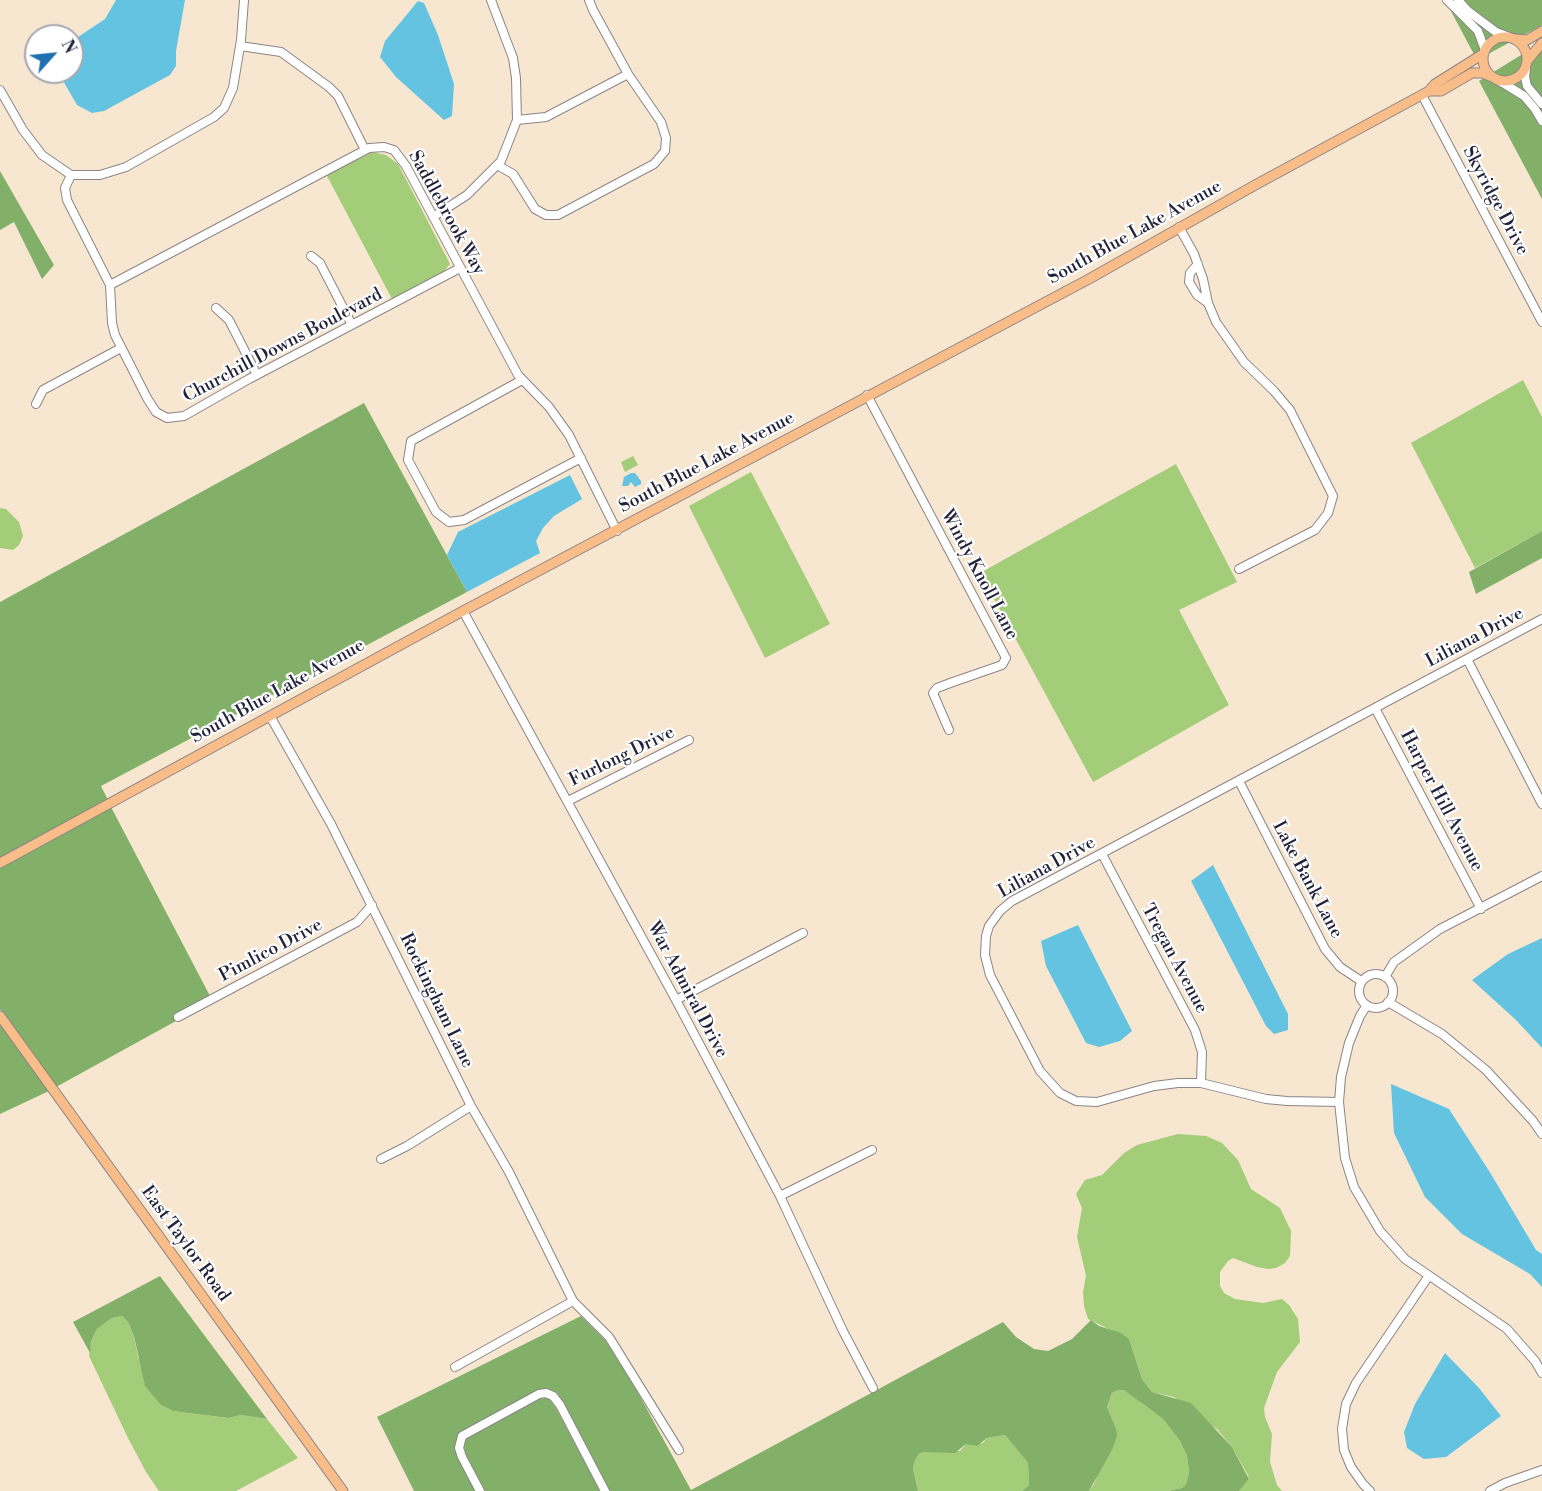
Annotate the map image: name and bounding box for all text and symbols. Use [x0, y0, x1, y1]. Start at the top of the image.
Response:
north arrow [24, 24, 84, 84]
text: N [56, 37, 80, 57]
street label: Skyridge Drive [1457, 143, 1533, 259]
street label: Saddlebrook Way [403, 147, 489, 279]
street label: South Blue Lake Avenue [1044, 176, 1226, 290]
street label: Churchill Downs Boulevard [180, 284, 386, 408]
street label: South Blue Lake Avenue [616, 408, 798, 518]
street label: Windy Knoll Lane [936, 506, 1022, 644]
street label: Liliana Drive [1422, 603, 1528, 673]
street label: South Blue Lake Avenue [187, 635, 369, 749]
street label: Furlong Drive [566, 722, 678, 792]
street label: Harper Hill Avenue [1395, 727, 1487, 875]
street label: Lake Bank Lane [1267, 818, 1347, 942]
street label: Liliana Drive [995, 832, 1099, 904]
street label: Tregan Avenue [1136, 901, 1212, 1017]
street label: Pimlico Drive [216, 915, 326, 987]
street label: War Admiral Drive [642, 918, 732, 1062]
street label: Rockingham Lane [394, 930, 478, 1072]
street label: East Taylor Road [136, 1182, 234, 1306]

